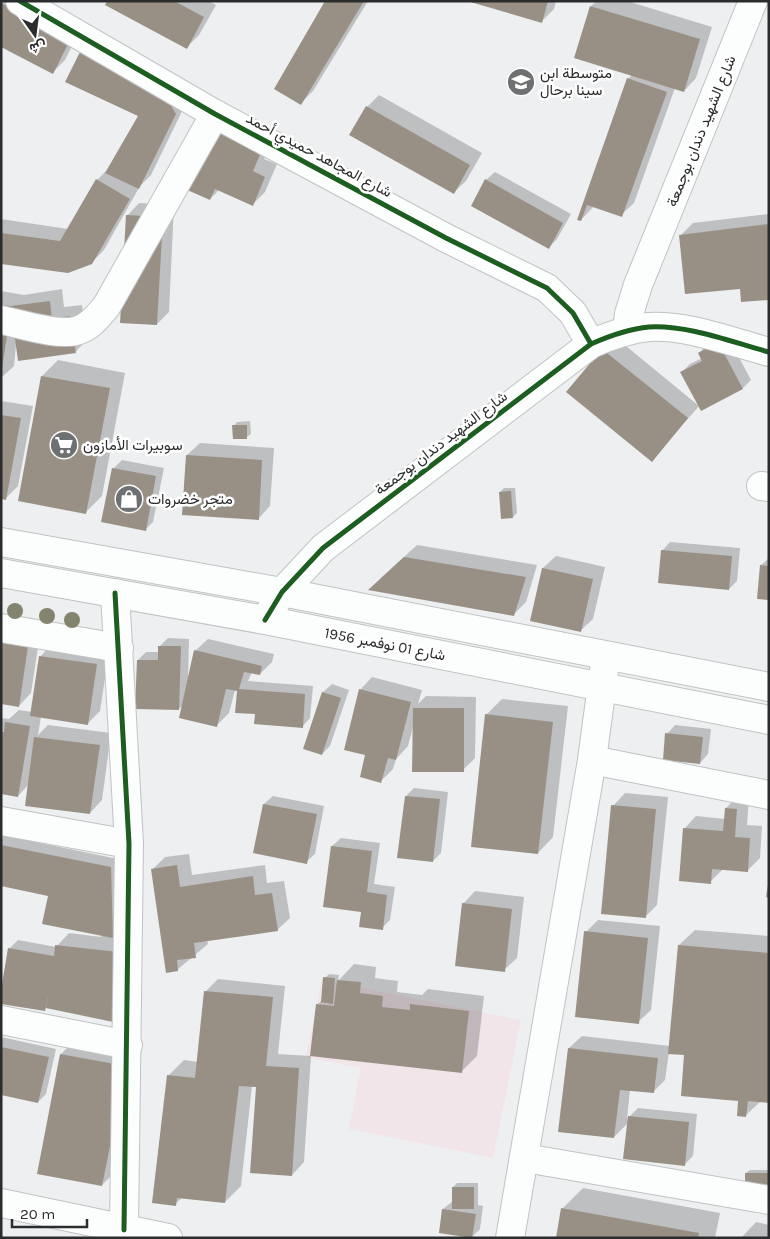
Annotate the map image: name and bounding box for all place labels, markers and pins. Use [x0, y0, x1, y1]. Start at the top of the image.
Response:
place label: متوسطة ابن سينا برحال [540, 64, 612, 99]
school or university icon: متوسطة ابن سينا برحال [506, 67, 536, 97]
supermarket icon: سوبيرات الأمازون [49, 430, 79, 460]
place label: سوبيرات الأمازون [83, 436, 183, 454]
shop icon: متجر خضروات [114, 484, 144, 514]
place label: متجر خضروات [148, 490, 233, 508]

